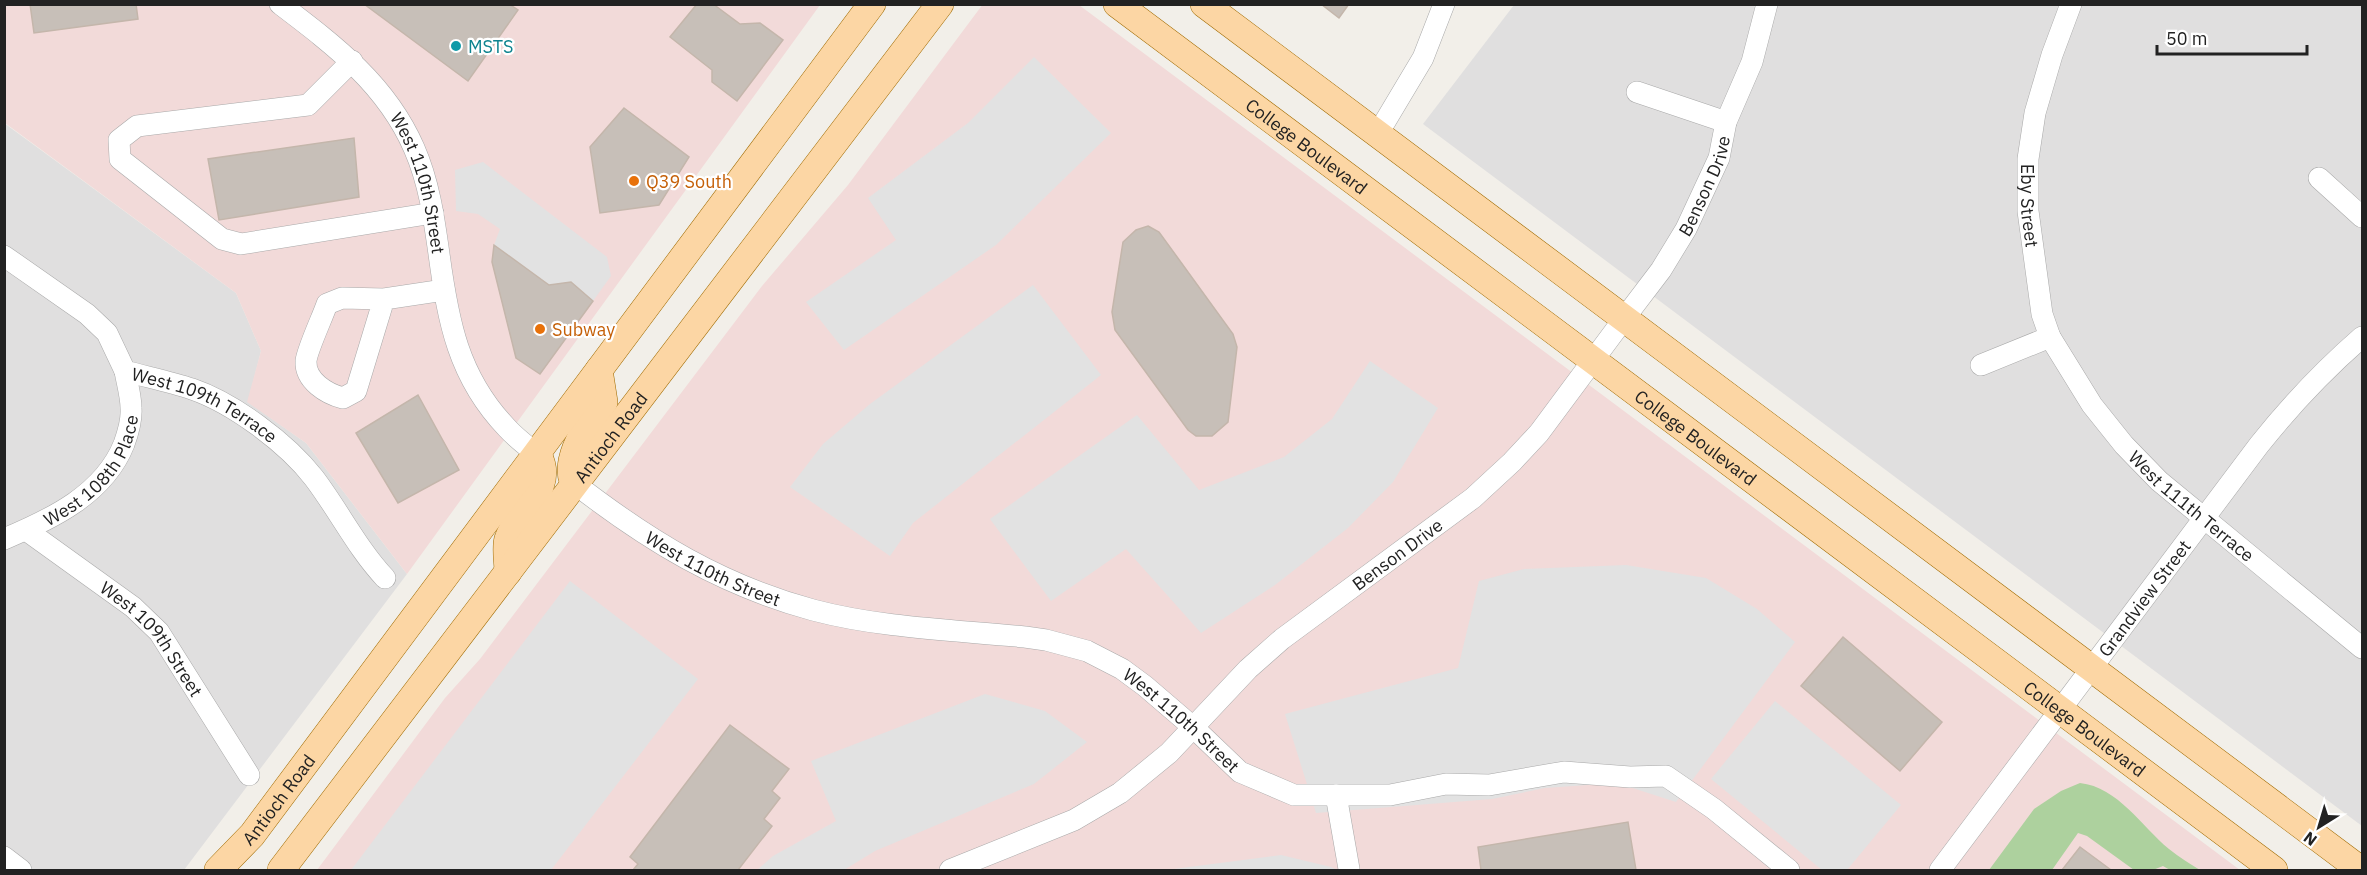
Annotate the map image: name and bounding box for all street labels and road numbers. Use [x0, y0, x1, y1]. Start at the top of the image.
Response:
street label: College Boulevard [1241, 93, 1372, 199]
street label: West 110th Street [386, 108, 450, 255]
street label: Benson Drive [1673, 134, 1735, 240]
street label: Eby Street [2016, 164, 2044, 249]
street label: West 109th Terrace [130, 362, 282, 448]
street label: College Boulevard [1630, 384, 1761, 490]
street label: Antioch Road [569, 387, 652, 487]
street label: West 108th Place [39, 413, 143, 531]
street label: West 111th Terrace [2124, 445, 2259, 566]
street label: Benson Drive [1347, 513, 1447, 595]
street label: West 110th Street [641, 526, 784, 611]
street label: Grandview Street [2093, 535, 2195, 661]
street label: West 109th Street [96, 576, 208, 701]
street label: West 110th Street [1119, 663, 1245, 777]
street label: College Boulevard [2019, 675, 2150, 782]
street label: Antioch Road [237, 750, 320, 850]

